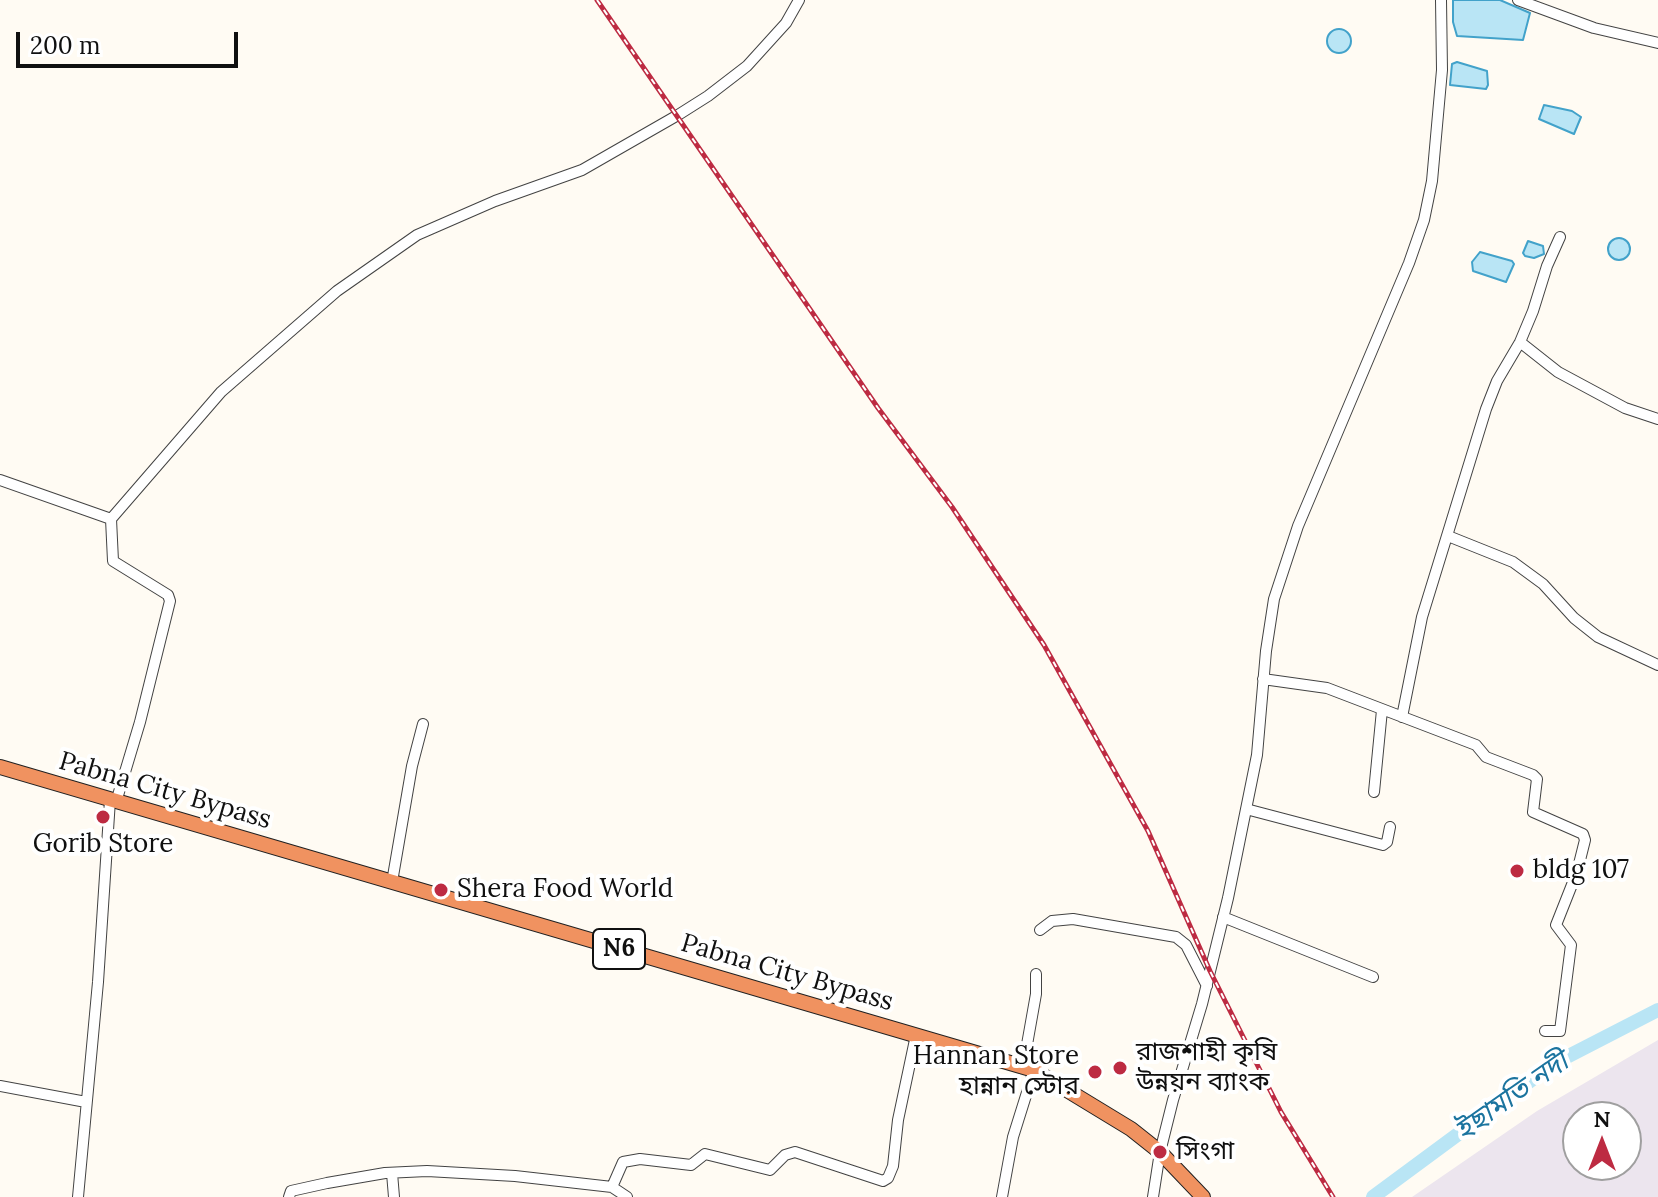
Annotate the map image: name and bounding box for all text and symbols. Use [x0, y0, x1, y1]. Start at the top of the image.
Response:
scale bar [20, 16, 242, 66]
text: 200 m [30, 30, 100, 61]
street label: Pabna City Bypass [55, 746, 275, 836]
marker: Gorib Store [94, 808, 112, 826]
place label: Gorib Store [33, 829, 173, 861]
place label: bldg 107 [1533, 855, 1629, 887]
marker: bldg 107 [1508, 862, 1526, 880]
place label: Shera Food World [457, 874, 673, 906]
marker: Shera Food World [432, 881, 450, 899]
street label: Pabna City Bypass [677, 928, 897, 1018]
road number: N6 [593, 929, 645, 969]
place label: রাজশাহী কৃষি উন্নয়ন ব্যাংক [1136, 1037, 1277, 1098]
place label: Hannan Store হান্নান স্টোর [913, 1041, 1079, 1102]
water label: ইছামতি নদী [1449, 1046, 1575, 1148]
marker: রাজশাহী কৃষি উন্নয়ন ব্যাংক [1111, 1059, 1129, 1077]
marker: Hannan Store হান্নান স্টোর [1086, 1063, 1104, 1081]
north arrow [1562, 1101, 1642, 1181]
text: N [1593, 1105, 1611, 1133]
place label: সিংগা [1176, 1136, 1234, 1168]
marker: সিংগা [1151, 1143, 1169, 1161]

